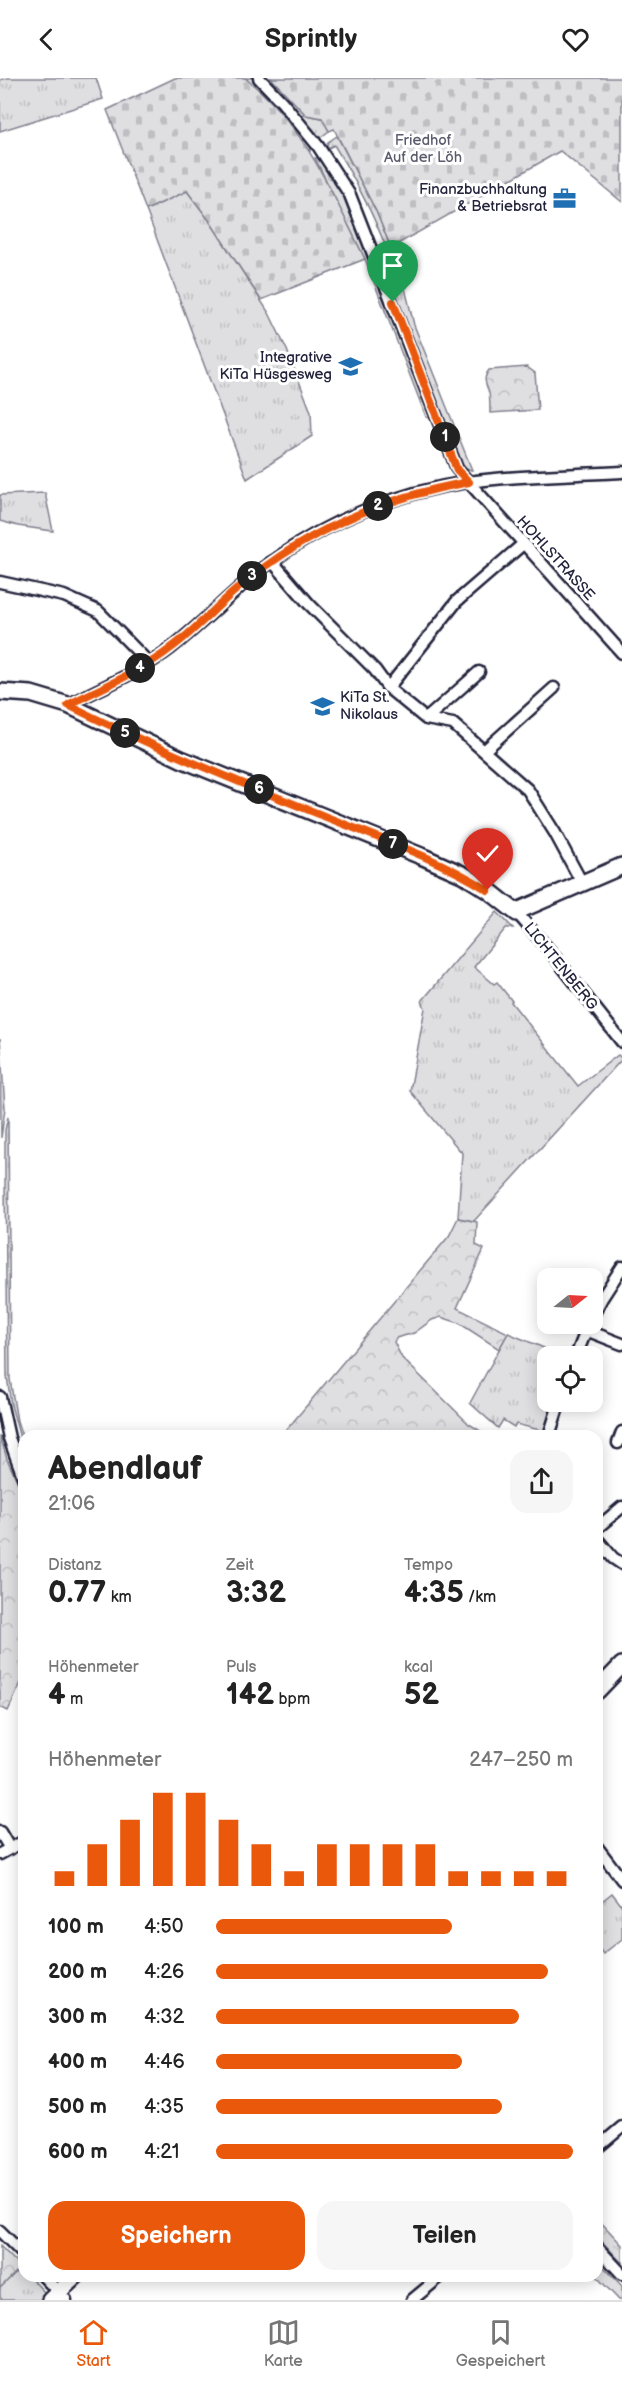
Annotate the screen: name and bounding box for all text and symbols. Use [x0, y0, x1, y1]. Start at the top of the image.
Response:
icon: back [30, 23, 63, 56]
text: Sprintly [265, 23, 357, 55]
icon: heart [559, 23, 592, 56]
park label: Friedhof Auf der Löh [384, 131, 462, 167]
place label: Finanzbuchhaltung & Betriebsrat [419, 180, 547, 216]
office icon: Finanzbuchhaltung & Betriebsrat [552, 185, 578, 211]
pin [367, 240, 418, 302]
icon: arrive [376, 249, 409, 282]
place label: Integrative KiTa Hüsgesweg [220, 348, 332, 384]
school or university icon: Integrative KiTa Hüsgesweg [337, 353, 363, 379]
pin: 1 [430, 422, 460, 452]
text: 1 [442, 427, 448, 446]
pin: 2 [363, 491, 393, 521]
text: 2 [373, 496, 383, 515]
street label: HOHLSTRASSE [513, 512, 599, 605]
pin: 3 [237, 561, 267, 591]
text: 3 [247, 566, 257, 585]
pin: 4 [125, 653, 155, 683]
text: 4 [135, 658, 145, 677]
place label: KiTa St. Nikolaus [340, 688, 398, 724]
school or university icon: KiTa St. Nikolaus [309, 693, 335, 719]
pin: 5 [110, 718, 140, 748]
text: 5 [120, 723, 130, 742]
pin: 6 [244, 774, 274, 804]
text: 6 [254, 779, 264, 798]
pin [462, 828, 513, 890]
pin: 7 [378, 829, 408, 859]
text: 7 [389, 834, 397, 853]
icon: check [471, 837, 504, 870]
street label: LICHTENBERG [520, 919, 602, 1014]
north arrow [537, 1268, 603, 1334]
map controls [537, 1268, 603, 1412]
button: locate [537, 1346, 603, 1412]
text: Abendlauf [48, 1449, 202, 1489]
button: share [510, 1450, 573, 1513]
text: 21:06 [48, 1492, 95, 1516]
text: Distanz [48, 1556, 102, 1575]
text: Zeit [226, 1556, 254, 1575]
text: Tempo [404, 1556, 453, 1575]
text: 0.77 [48, 1575, 106, 1611]
text: 3:32 [226, 1575, 286, 1611]
text: 4:35 [404, 1575, 464, 1611]
text: km [106, 1588, 132, 1607]
text: /km [464, 1588, 496, 1607]
text: Höhenmeter [48, 1658, 138, 1677]
text: Puls [226, 1658, 256, 1677]
text: kcal [404, 1658, 433, 1677]
text: 4 [48, 1677, 66, 1713]
text: 142 [226, 1677, 274, 1713]
text: 52 [404, 1677, 439, 1713]
text: m [66, 1690, 83, 1709]
text: bpm [274, 1690, 310, 1709]
text: Höhenmeter [48, 1748, 161, 1772]
text: 247–250 m [469, 1748, 573, 1772]
text: 100 m [48, 1915, 104, 1939]
text: 4:50 [144, 1915, 183, 1939]
text: 200 m [48, 1960, 107, 1984]
text: 4:26 [144, 1960, 184, 1984]
text: 300 m [48, 2005, 107, 2029]
text: 4:32 [144, 2005, 184, 2029]
text: 400 m [48, 2050, 107, 2074]
text: 4:46 [144, 2050, 185, 2074]
text: 500 m [48, 2095, 107, 2119]
text: 4:35 [144, 2095, 184, 2119]
text: 600 m [48, 2140, 108, 2164]
text: 4:21 [144, 2140, 179, 2164]
button: Speichern [48, 2201, 305, 2270]
button: Teilen [317, 2201, 573, 2270]
tab: Start [77, 2316, 111, 2371]
tab: Karte [264, 2316, 303, 2371]
tab: Gespeichert [456, 2316, 545, 2371]

